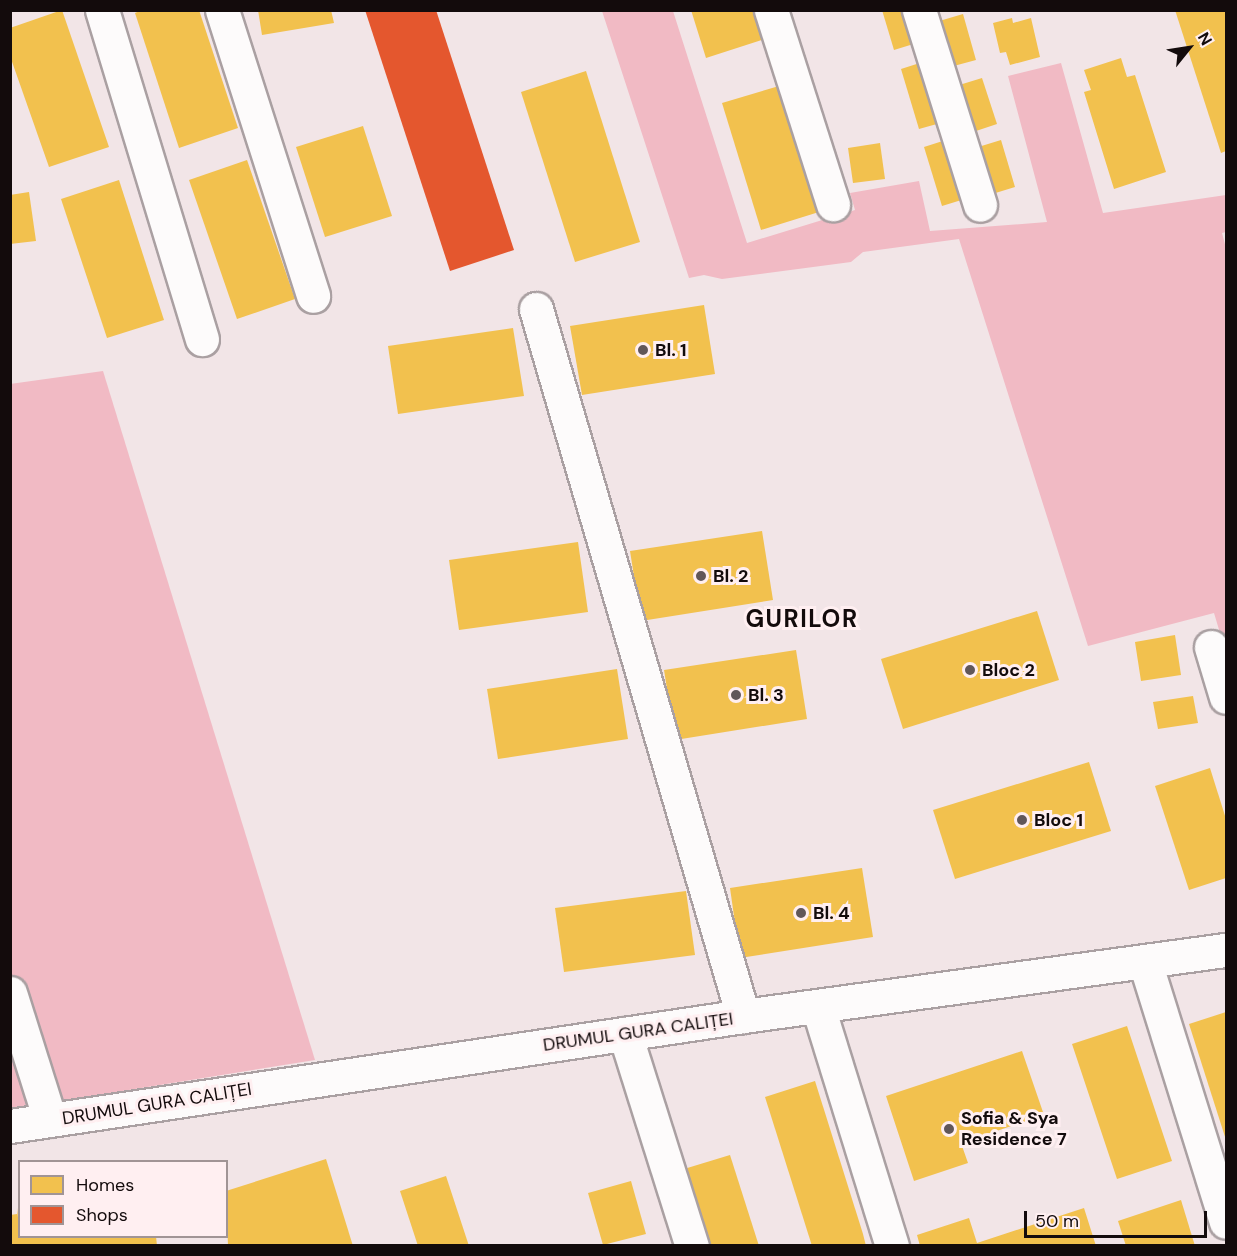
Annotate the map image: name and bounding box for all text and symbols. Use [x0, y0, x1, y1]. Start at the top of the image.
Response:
north arrow [1159, 18, 1219, 78]
text: N [1193, 28, 1217, 49]
place label: Bl. 1 [655, 339, 687, 361]
marker: Bl. 1 [636, 343, 650, 357]
place label: Bl. 2 [713, 565, 748, 587]
marker: Bl. 2 [694, 569, 708, 583]
district label: GURILOR [745, 605, 859, 633]
place label: Bloc 2 [982, 659, 1035, 681]
marker: Bloc 2 [963, 663, 977, 677]
place label: Bl. 3 [748, 684, 784, 706]
marker: Bl. 3 [729, 688, 743, 702]
place label: Bloc 1 [1034, 809, 1083, 831]
marker: Bloc 1 [1015, 813, 1029, 827]
place label: Bl. 4 [813, 902, 850, 924]
marker: Bl. 4 [794, 906, 808, 920]
street label: DRUMUL GURA CALIȚEI [542, 1008, 734, 1056]
street label: DRUMUL GURA CALIȚEI [61, 1078, 253, 1130]
place label: Sofia & Sya Residence 7 [961, 1108, 1067, 1150]
marker: Sofia & Sya Residence 7 [942, 1122, 956, 1136]
legend [18, 1160, 228, 1238]
text: Homes [76, 1173, 134, 1197]
scale bar [1027, 1199, 1210, 1237]
text: Shops [76, 1203, 128, 1227]
text: 50 m [1035, 1209, 1079, 1233]

